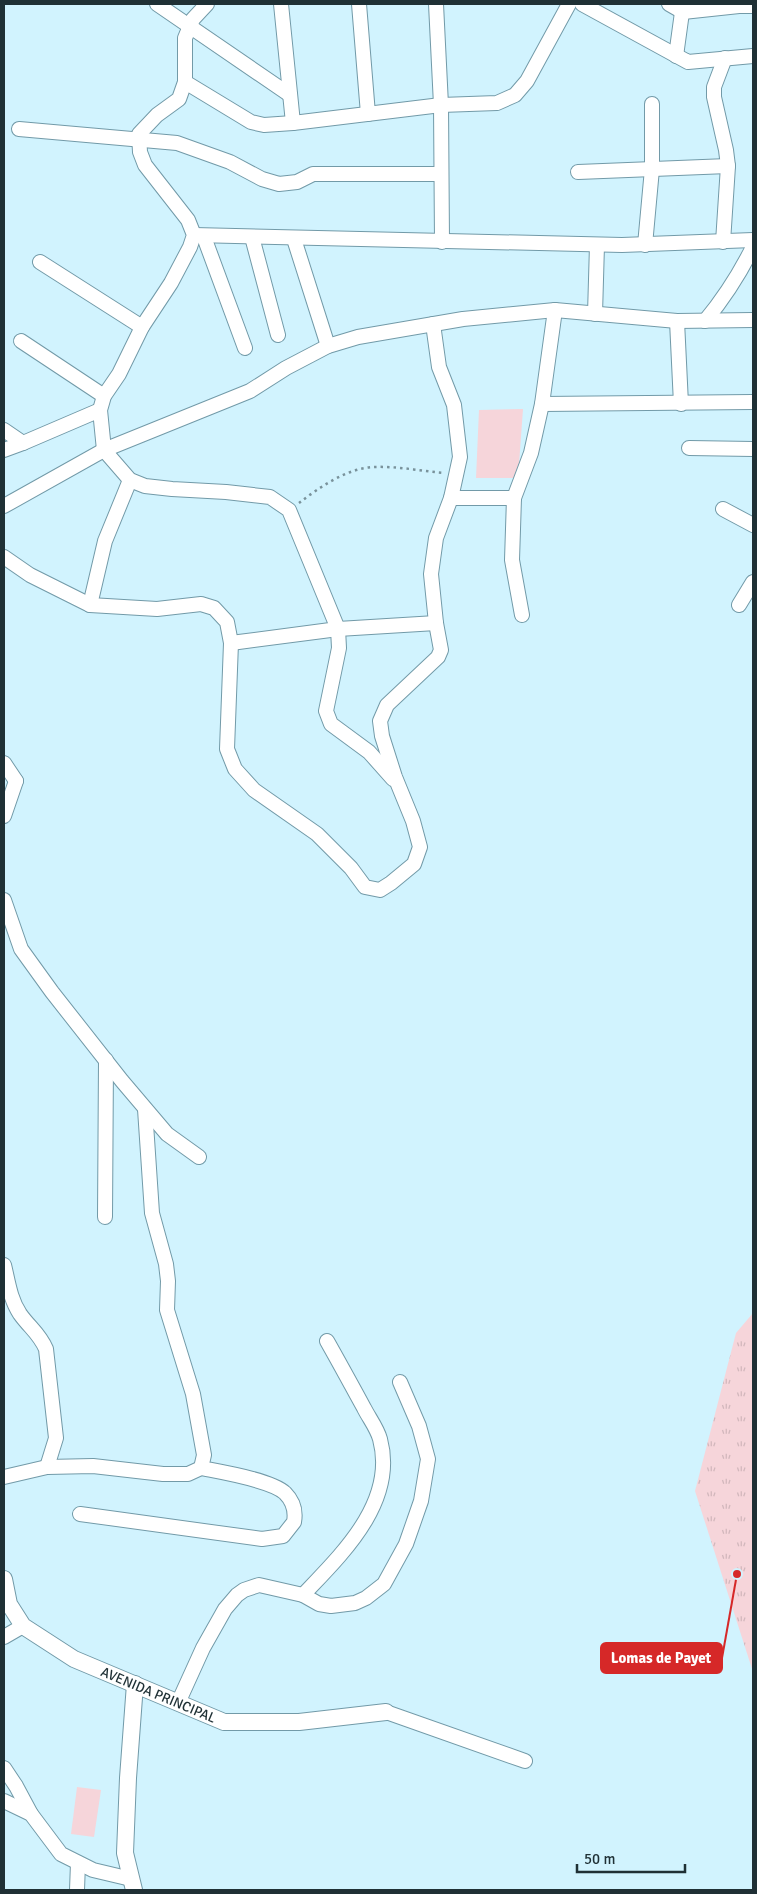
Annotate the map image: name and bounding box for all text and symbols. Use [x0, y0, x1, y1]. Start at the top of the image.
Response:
callout: Lomas de Payet [601, 1643, 722, 1673]
text: Lomas de Payet [611, 1649, 712, 1667]
street label: AVENIDA PRINCIPAL [98, 1663, 219, 1727]
scale bar [577, 1842, 684, 1874]
text: 50 m [584, 1850, 615, 1868]

